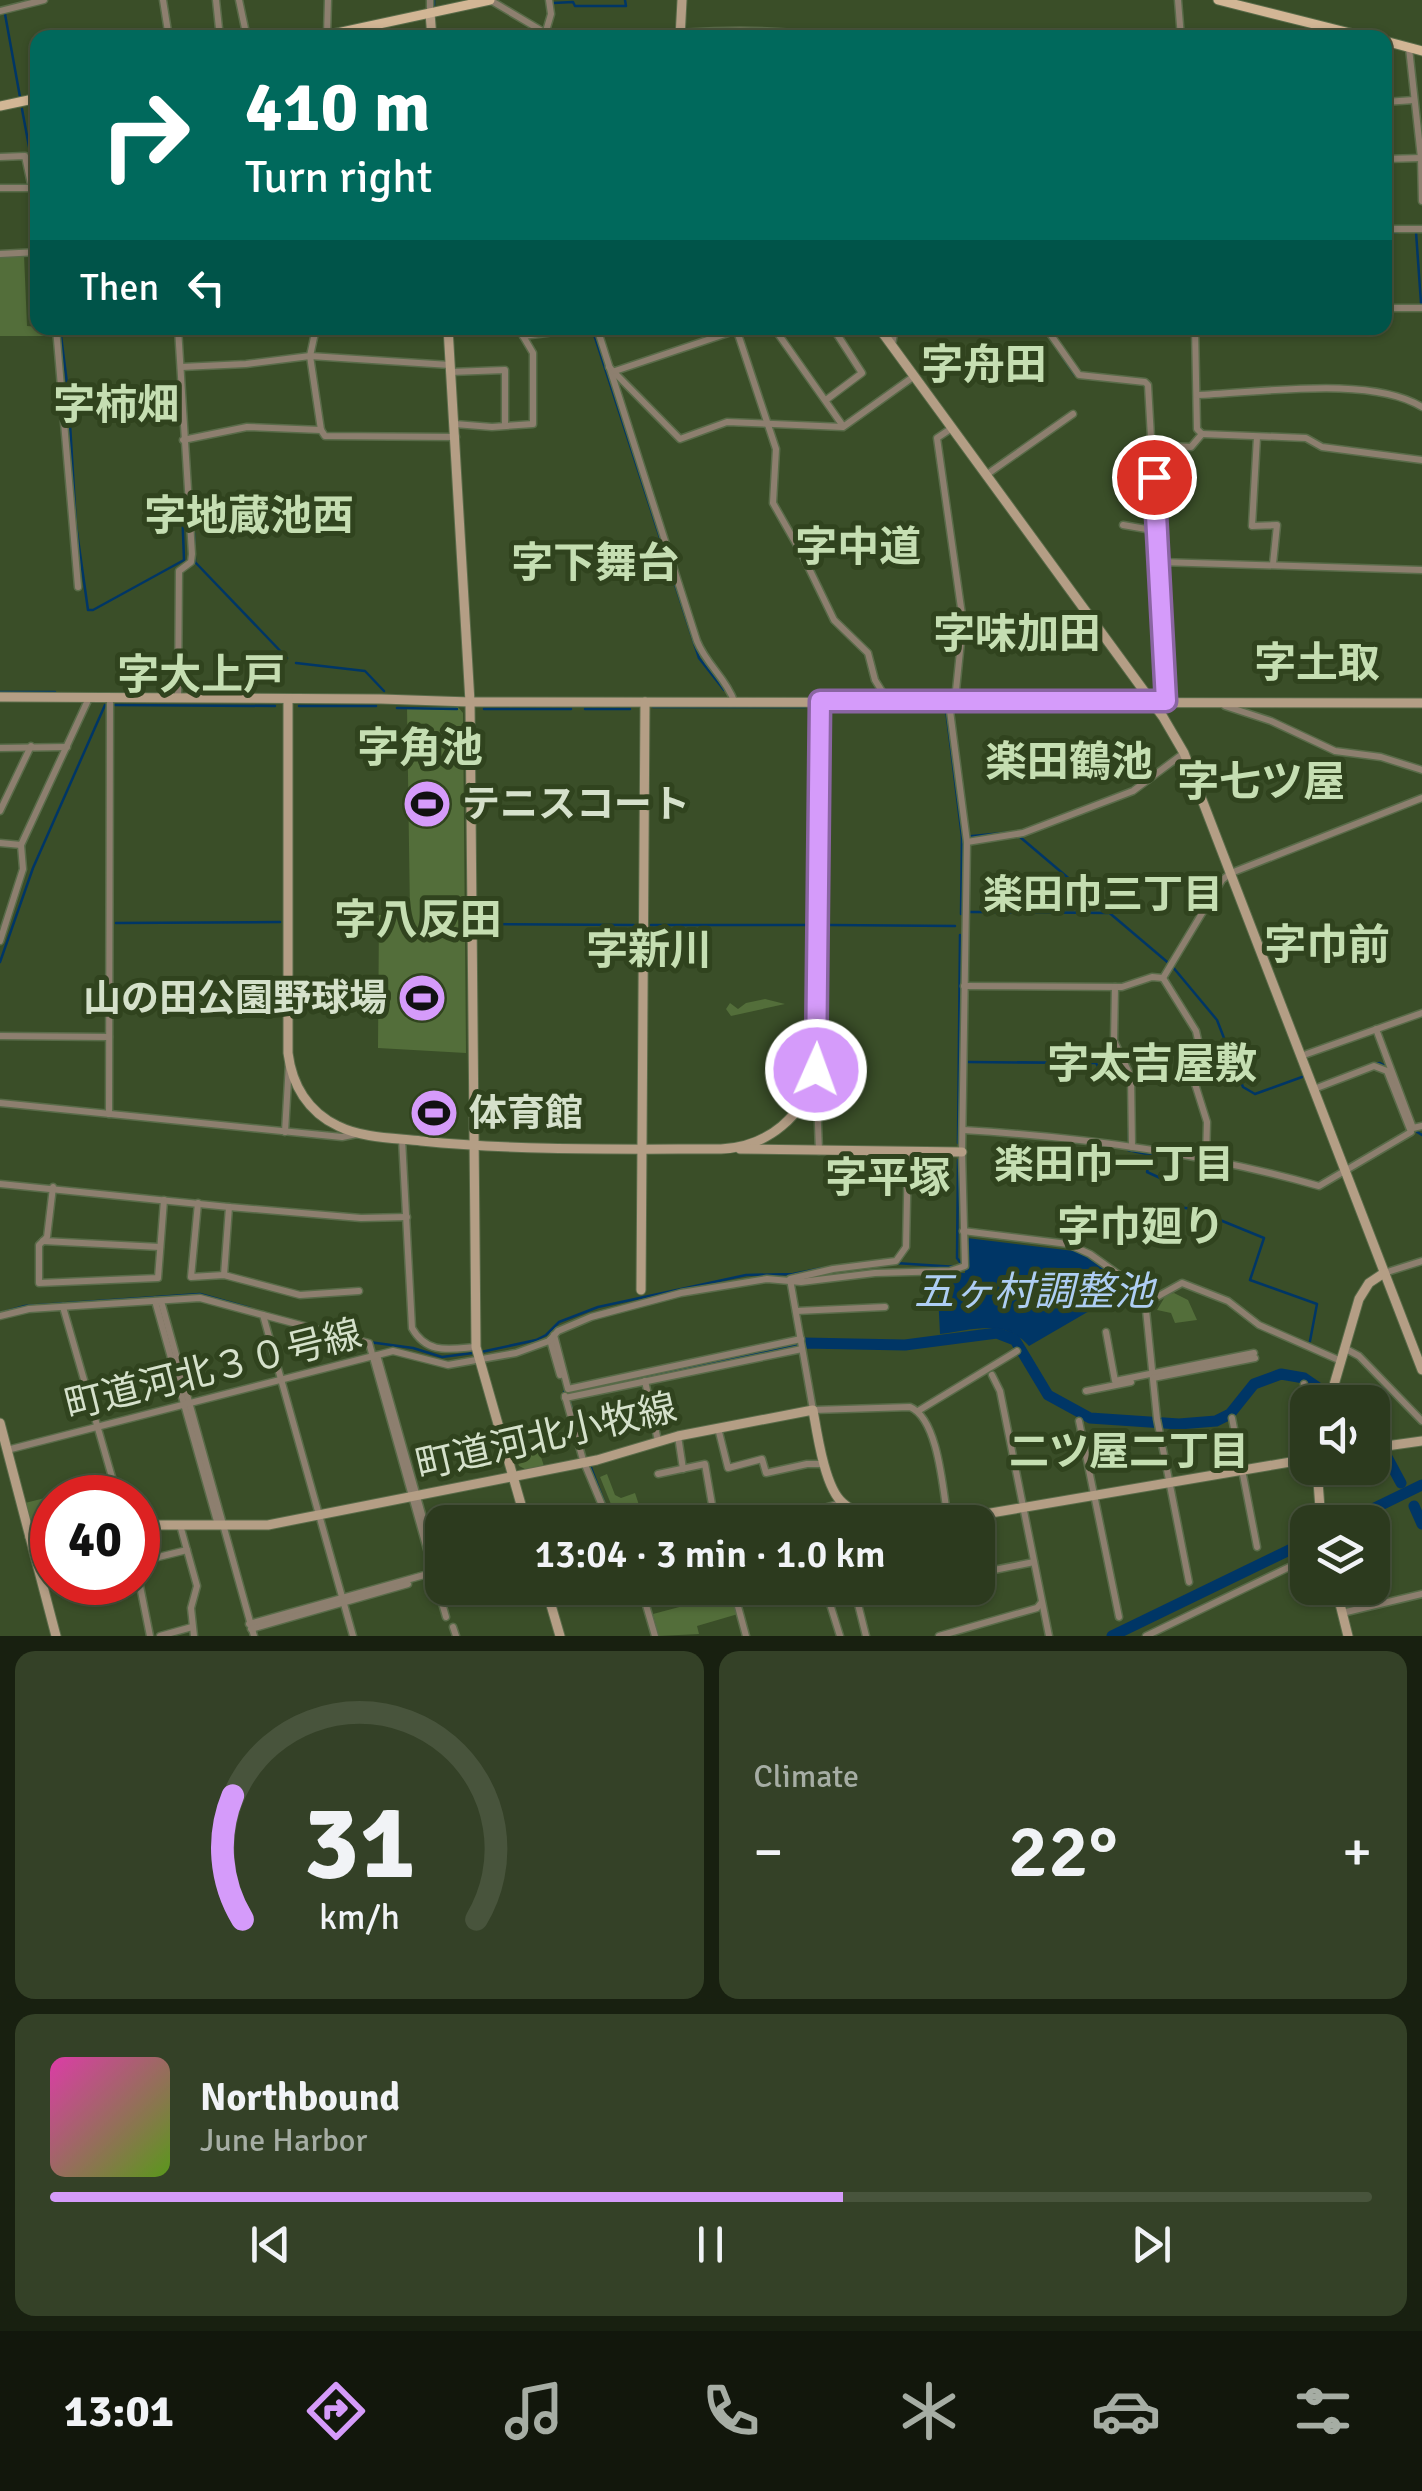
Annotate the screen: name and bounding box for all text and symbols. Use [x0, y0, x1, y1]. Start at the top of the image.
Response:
text: 410 m [245, 64, 430, 150]
icon: right [80, 70, 210, 200]
text: Turn right [245, 150, 433, 205]
icon: left [179, 260, 234, 315]
text: Then [80, 264, 159, 311]
district label: 字舟田 [921, 340, 1047, 391]
district label: 字柿畑 [53, 380, 179, 431]
pin [1112, 435, 1197, 520]
icon: arrive [1127, 450, 1182, 505]
district label: 字地蔵池西 [144, 491, 354, 542]
district label: 字中道 [795, 522, 921, 573]
district label: 字下舞台 [511, 538, 679, 589]
district label: 字味加田 [933, 609, 1101, 660]
district label: 字土取 [1254, 638, 1380, 689]
district label: 字大上戸 [117, 650, 285, 701]
district label: 字角池 [357, 723, 483, 774]
district label: 楽田鶴池 [985, 737, 1153, 788]
district label: 字七ツ屋 [1177, 757, 1345, 808]
sports icon: テニスコート [401, 778, 453, 830]
place label: テニスコート [462, 781, 690, 828]
district label: 楽田巾三丁目 [983, 870, 1223, 920]
district label: 字八反田 [334, 895, 502, 946]
district label: 字巾前 [1264, 920, 1390, 971]
district label: 字新川 [586, 925, 712, 976]
sports icon: 山の田公園野球場 [396, 972, 448, 1024]
place label: 山の田公園野球場 [83, 975, 387, 1022]
position arrow [764, 1018, 868, 1122]
district label: 字太吉屋敷 [1047, 1039, 1257, 1090]
sports icon: 体育館 [408, 1087, 460, 1139]
place label: 体育館 [469, 1090, 583, 1137]
district label: 楽田巾一丁目 [994, 1140, 1234, 1190]
district label: 字平塚 [825, 1153, 951, 1204]
district label: 字巾廻り [1057, 1202, 1225, 1253]
water label: 五ヶ村調整池 [914, 1267, 1158, 1317]
street label: 町道河北３０号線 [60, 1310, 366, 1429]
street label: 町道河北小牧線 [411, 1384, 681, 1489]
map controls [1290, 1385, 1390, 1605]
button: sound [1290, 1385, 1390, 1485]
district label: 二ツ屋二丁目 [1009, 1427, 1249, 1477]
speed limit sign: 40 [30, 1475, 160, 1605]
button: layers [1290, 1505, 1390, 1605]
text: 13:04 · 3 min · 1.0 km [534, 1531, 886, 1578]
text: Climate [754, 1757, 859, 1796]
text: 31 [303, 1779, 415, 1907]
text: 22° [1008, 1805, 1118, 1898]
text: − [754, 1818, 783, 1886]
text: + [1342, 1818, 1372, 1886]
text: km/h [319, 1895, 400, 1939]
text: Northbound [200, 2074, 400, 2121]
text: June Harbor [200, 2121, 367, 2160]
icon: previous [243, 2217, 298, 2272]
icon: pause [683, 2217, 738, 2272]
icon: next [1124, 2217, 1179, 2272]
icon: directions [301, 2376, 371, 2446]
icon: music [499, 2376, 569, 2446]
icon: phone [696, 2376, 766, 2446]
icon: climate [894, 2376, 964, 2446]
icon: car [1091, 2376, 1161, 2446]
icon: filters [1288, 2376, 1358, 2446]
text: 13:01 [64, 2384, 174, 2439]

